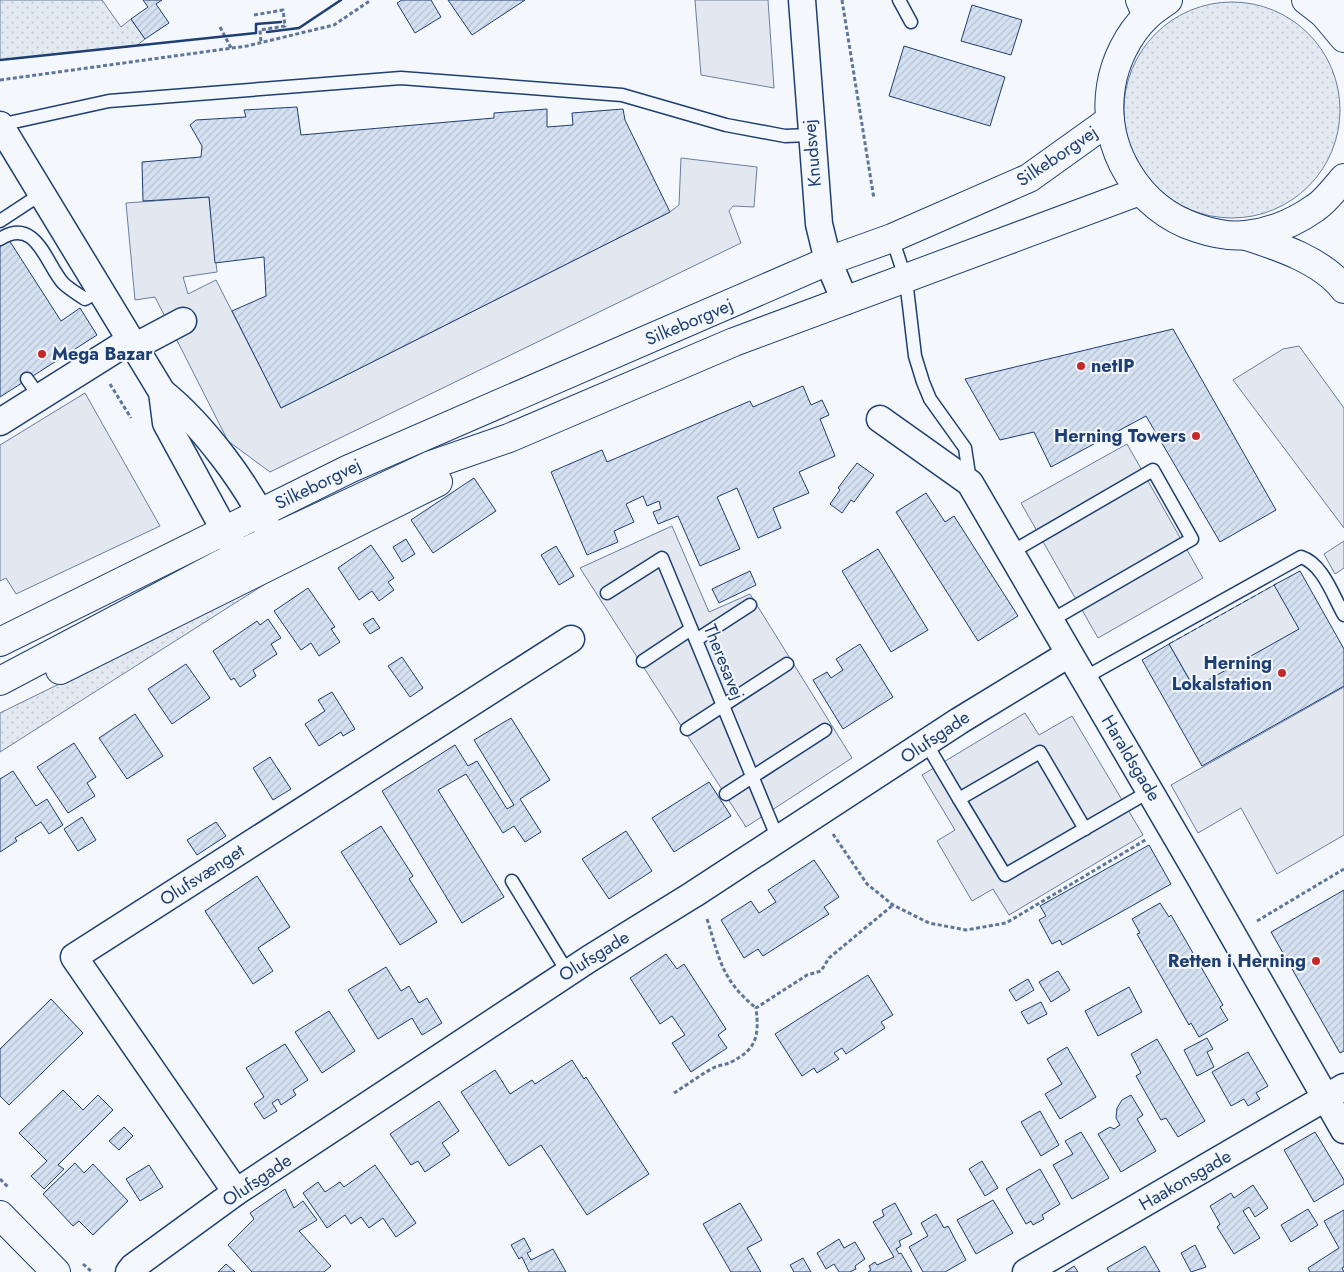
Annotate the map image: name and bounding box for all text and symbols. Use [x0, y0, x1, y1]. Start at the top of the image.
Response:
street label: Knudsvej [796, 118, 828, 188]
street label: Silkeborgvej [1011, 119, 1103, 193]
street label: Silkeborgvej [641, 292, 737, 352]
place label: Mega Bazar [52, 341, 153, 367]
marker: Mega Bazar [36, 348, 48, 360]
place label: netIP [1091, 353, 1134, 379]
marker: netIP [1075, 360, 1087, 372]
place label: Herning Towers [1054, 423, 1186, 449]
marker: Herning Towers [1190, 430, 1202, 442]
street label: Silkeborgvej [270, 452, 366, 516]
street label: Theresavej [697, 620, 751, 704]
place label: Herning Lokalstation [1172, 650, 1272, 697]
marker: Herning Lokalstation [1276, 667, 1288, 679]
street label: Olufsgade [895, 704, 975, 770]
street label: Haraldsgade [1095, 710, 1167, 806]
street label: Olufsvænget [155, 838, 250, 912]
street label: Olufsgade [554, 924, 634, 988]
place label: Retten i Herning [1168, 948, 1306, 974]
marker: Retten i Herning [1310, 955, 1322, 967]
street label: Haakonsgade [1134, 1143, 1236, 1217]
street label: Olufsgade [217, 1147, 297, 1213]

